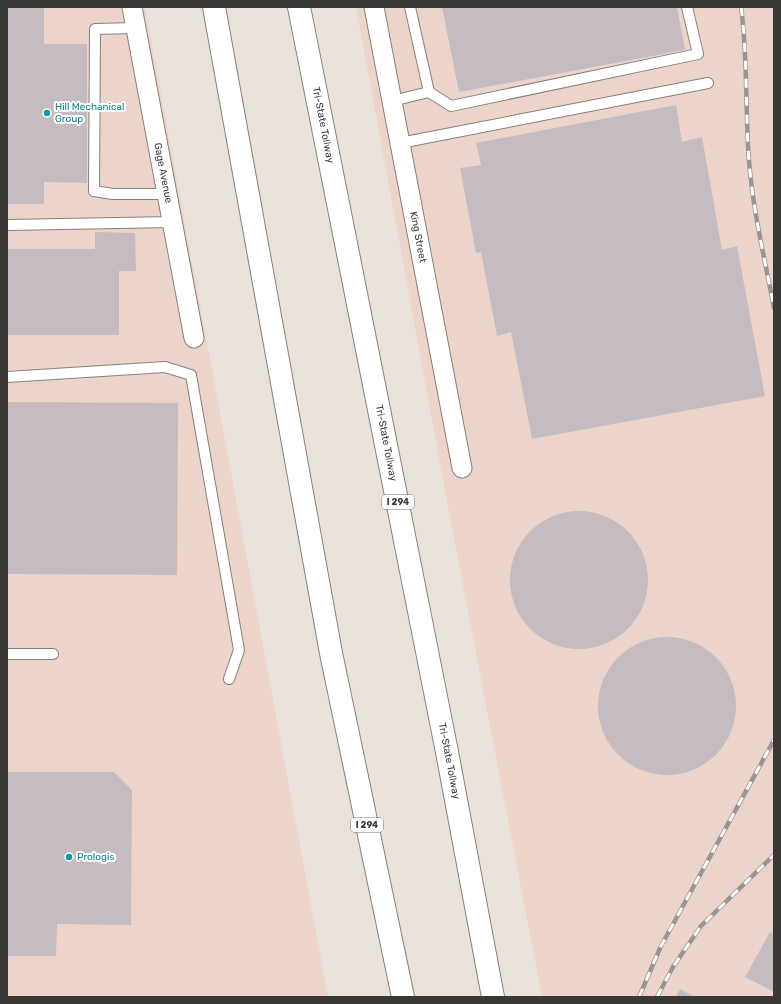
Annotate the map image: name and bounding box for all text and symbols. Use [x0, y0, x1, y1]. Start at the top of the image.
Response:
street label: Tri-State Tollway [310, 86, 336, 165]
place label: Hill Mechanical Group [55, 101, 125, 125]
marker: Hill Mechanical Group [42, 108, 52, 118]
street label: Gage Avenue [151, 142, 175, 205]
street label: King Street [407, 210, 429, 264]
street label: Tri-State Tollway [373, 404, 399, 483]
road number: I 294 [382, 495, 414, 509]
street label: Tri-State Tollway [436, 722, 462, 801]
road number: I 294 [351, 818, 383, 832]
place label: Prologis [77, 851, 115, 863]
marker: Prologis [64, 852, 74, 862]

